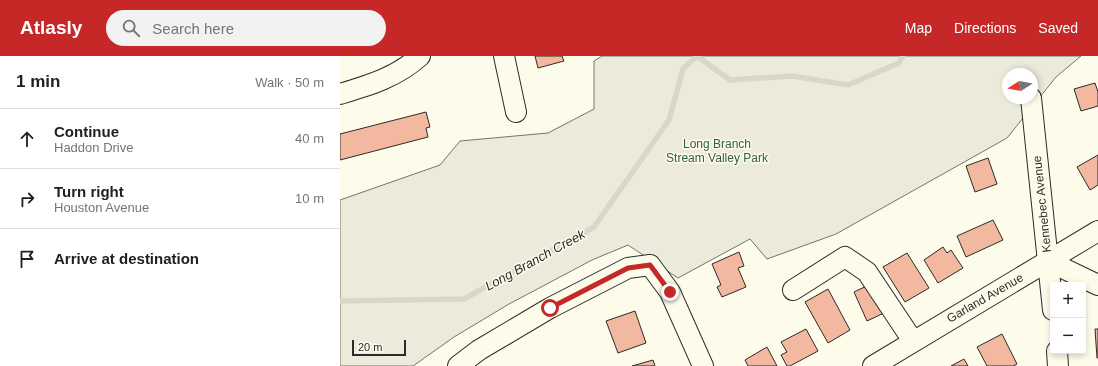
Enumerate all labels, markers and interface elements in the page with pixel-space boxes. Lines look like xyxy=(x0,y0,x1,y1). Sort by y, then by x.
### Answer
search box xyxy=(106,10,386,46)
text: Atlasly xyxy=(20,17,82,38)
icon: search xyxy=(120,17,142,39)
text: Search here xyxy=(152,20,234,37)
text: Map xyxy=(905,20,932,36)
text: Directions xyxy=(954,20,1016,36)
text: Saved xyxy=(1038,20,1078,36)
north arrow xyxy=(1002,68,1038,104)
text: 1 min xyxy=(16,72,60,91)
text: Walk · 50 m xyxy=(255,75,324,90)
text: Continue xyxy=(54,123,119,140)
icon: ahead xyxy=(16,128,38,150)
text: 40 m xyxy=(295,131,324,146)
park label: Long Branch Stream Valley Park xyxy=(666,137,769,165)
text: Haddon Drive xyxy=(54,140,134,155)
street label: Kennebec Avenue xyxy=(1030,155,1054,253)
text: Turn right xyxy=(54,183,124,200)
icon: right xyxy=(16,188,38,210)
text: 10 m xyxy=(295,191,324,206)
text: Houston Avenue xyxy=(54,200,149,215)
water label: Long Branch Creek xyxy=(482,226,589,294)
icon: arrive xyxy=(16,248,38,270)
text: Arrive at destination xyxy=(54,250,199,267)
street label: Garland Avenue xyxy=(944,270,1026,326)
map controls xyxy=(1050,282,1086,354)
button: + xyxy=(1050,282,1086,318)
route end xyxy=(661,283,679,301)
route start xyxy=(541,299,559,317)
button: − xyxy=(1050,318,1086,354)
scale bar xyxy=(352,338,406,357)
text: 20 m xyxy=(358,341,382,353)

